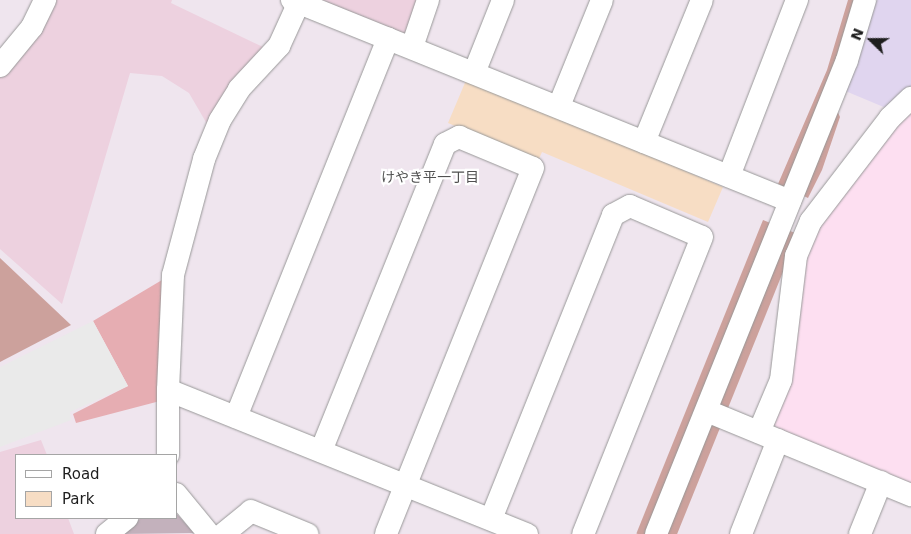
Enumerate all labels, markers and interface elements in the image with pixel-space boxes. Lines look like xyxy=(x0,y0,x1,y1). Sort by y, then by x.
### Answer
north arrow xyxy=(846,15,896,65)
text: N xyxy=(847,26,867,43)
district label: けやき平一丁目 xyxy=(381,169,479,185)
legend xyxy=(15,454,178,519)
text: Road xyxy=(62,465,100,483)
text: Park xyxy=(62,490,94,508)

